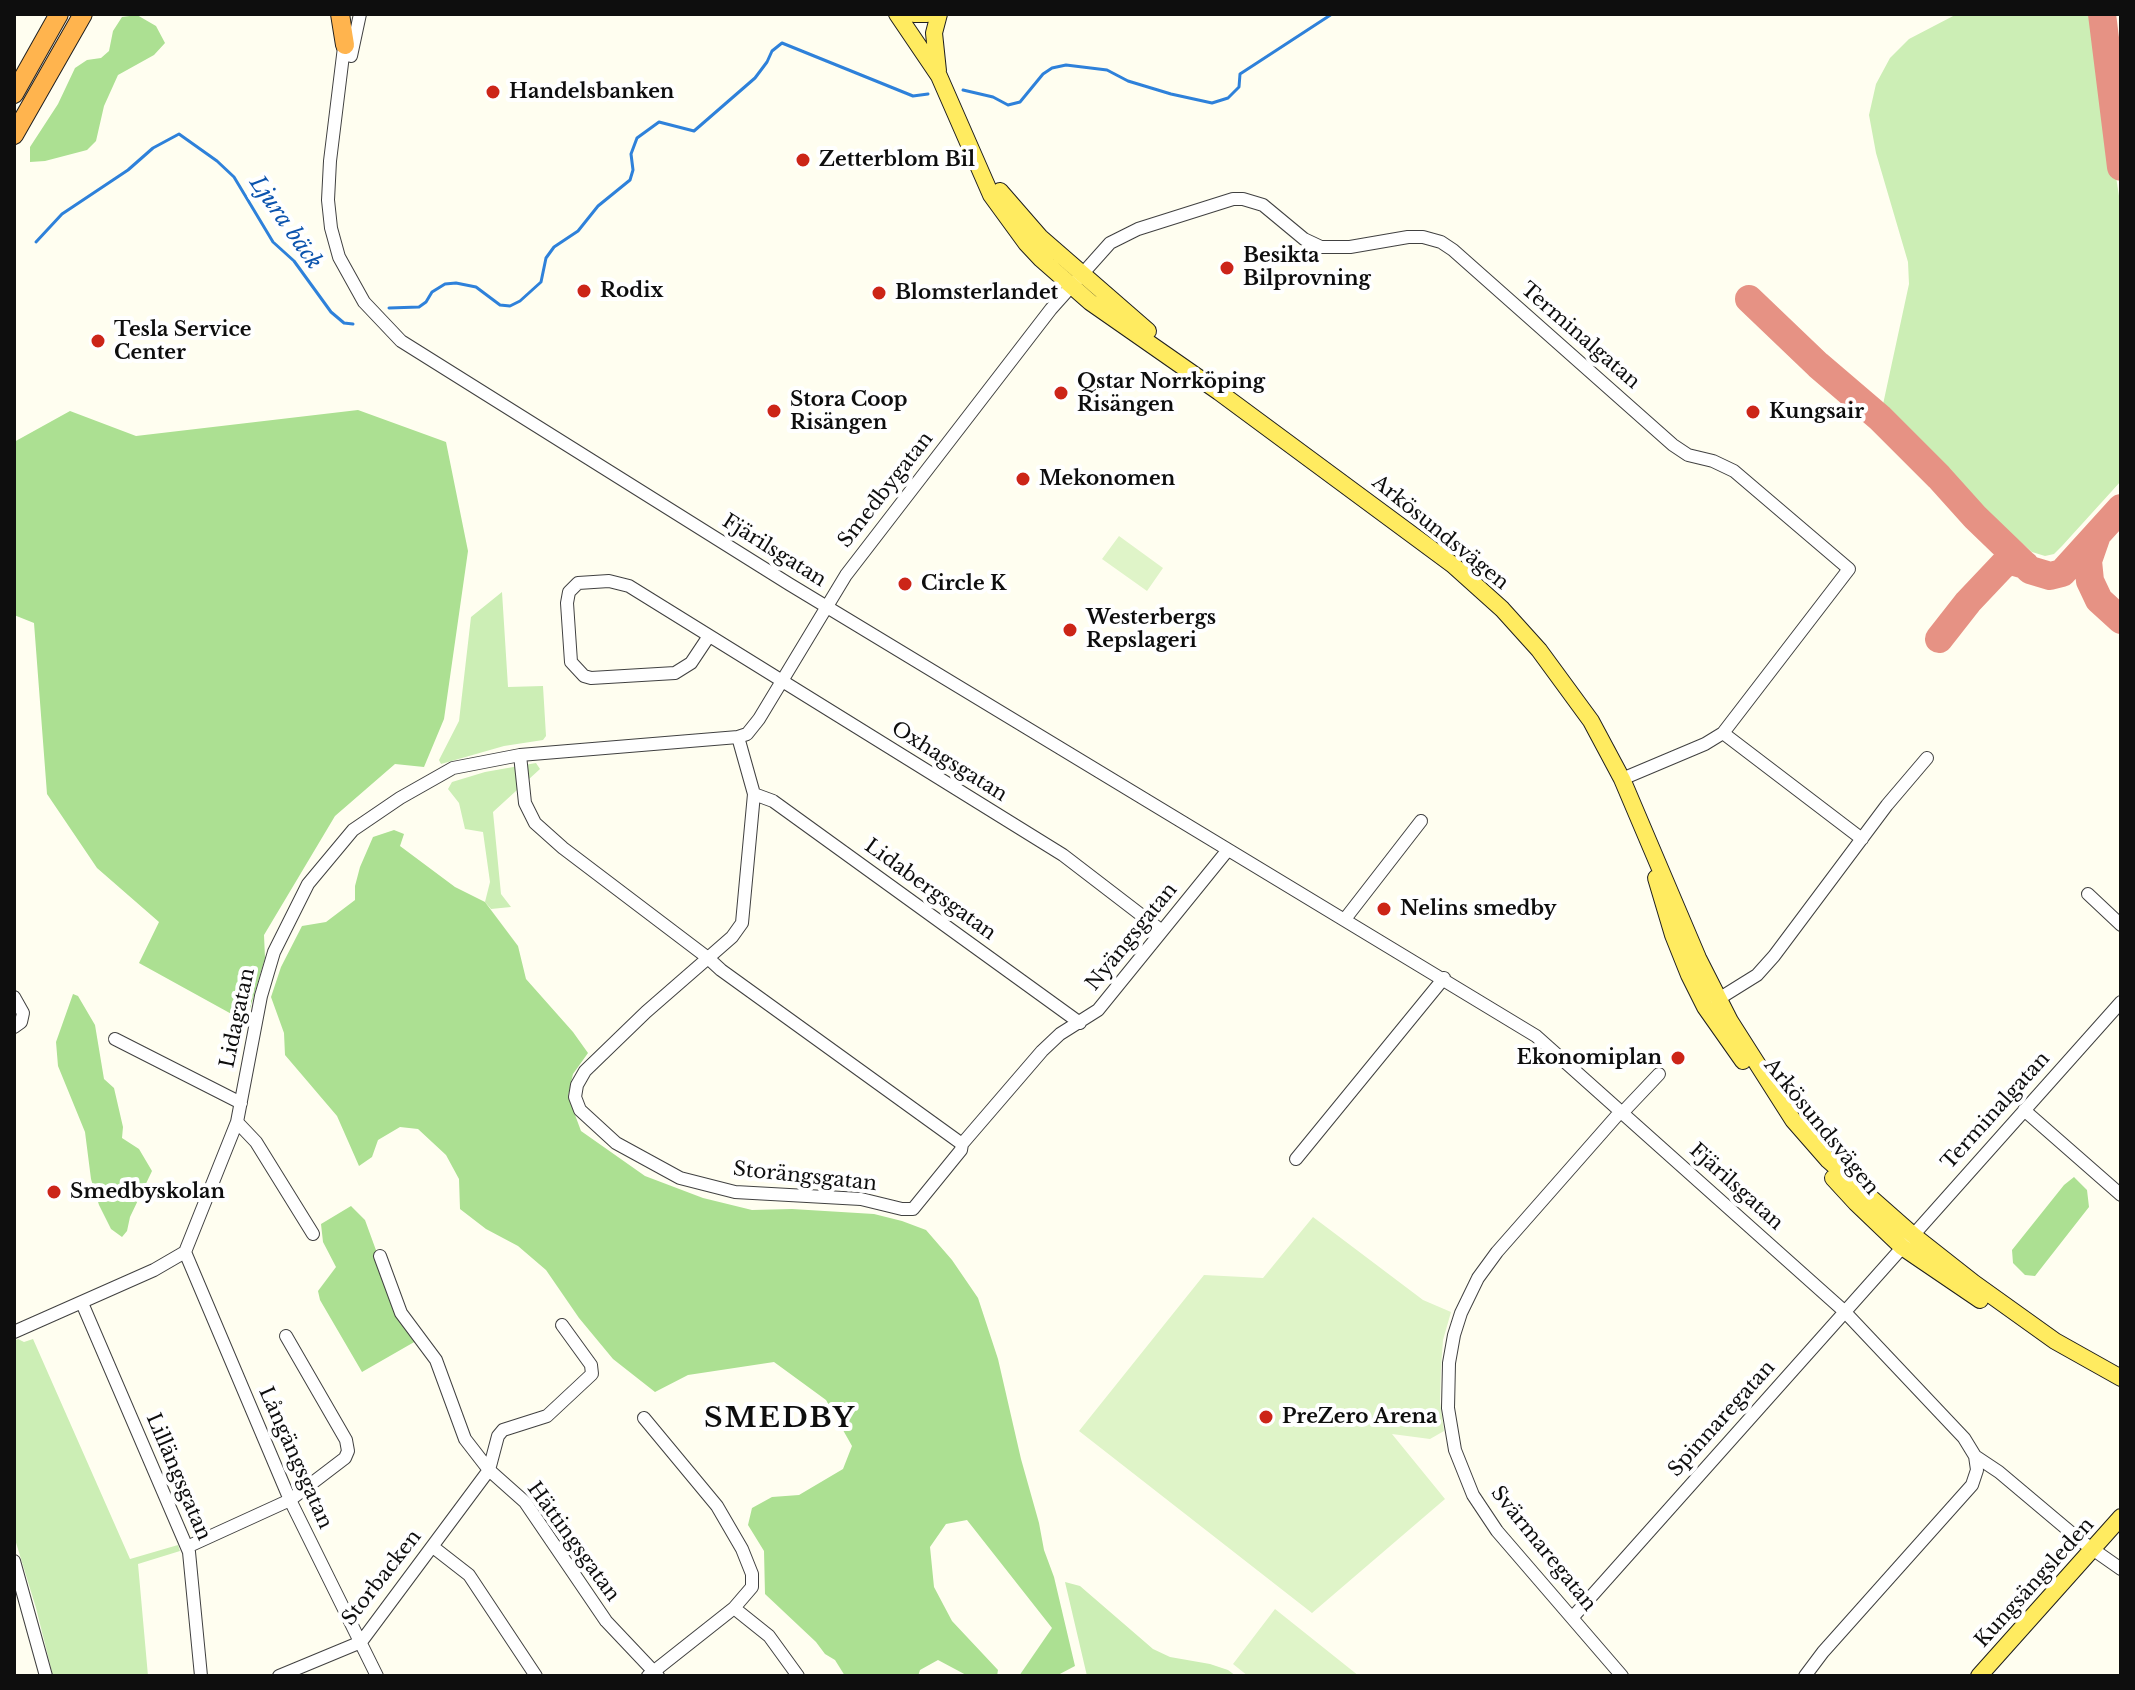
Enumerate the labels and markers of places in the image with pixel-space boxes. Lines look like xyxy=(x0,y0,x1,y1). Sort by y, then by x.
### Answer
place label: Handelsbanken xyxy=(509,80,674,104)
marker: Handelsbanken xyxy=(484,83,502,101)
place label: Zetterblom Bil xyxy=(819,148,975,172)
marker: Zetterblom Bil xyxy=(794,151,812,169)
place label: Besikta Bilprovning xyxy=(1243,244,1371,291)
marker: Besikta Bilprovning xyxy=(1218,259,1236,277)
place label: Rodix xyxy=(600,279,663,303)
place label: Blomsterlandet xyxy=(895,281,1058,305)
marker: Rodix xyxy=(575,282,593,300)
marker: Blomsterlandet xyxy=(870,284,888,302)
place label: Tesla Service Center xyxy=(114,318,251,365)
marker: Tesla Service Center xyxy=(89,332,107,350)
place label: Qstar Norrköping Risängen xyxy=(1077,370,1265,417)
marker: Qstar Norrköping Risängen xyxy=(1052,384,1070,402)
place label: Stora Coop Risängen xyxy=(790,388,908,435)
place label: Kungsair xyxy=(1769,400,1864,424)
marker: Stora Coop Risängen xyxy=(765,402,783,420)
marker: Kungsair xyxy=(1744,403,1762,421)
place label: Mekonomen xyxy=(1039,467,1175,491)
marker: Mekonomen xyxy=(1014,470,1032,488)
place label: Circle K xyxy=(921,572,1006,596)
marker: Circle K xyxy=(896,575,914,593)
place label: Westerbergs Repslageri xyxy=(1086,606,1216,653)
marker: Westerbergs Repslageri xyxy=(1061,621,1079,639)
place label: Nelins smedby xyxy=(1400,897,1556,921)
marker: Nelins smedby xyxy=(1375,900,1393,918)
place label: Ekonomiplan xyxy=(1517,1046,1662,1070)
marker: Ekonomiplan xyxy=(1669,1049,1687,1067)
place label: Smedbyskolan xyxy=(70,1180,225,1204)
marker: Smedbyskolan xyxy=(45,1183,63,1201)
place label: PreZero Arena xyxy=(1282,1405,1437,1429)
marker: PreZero Arena xyxy=(1257,1408,1275,1426)

